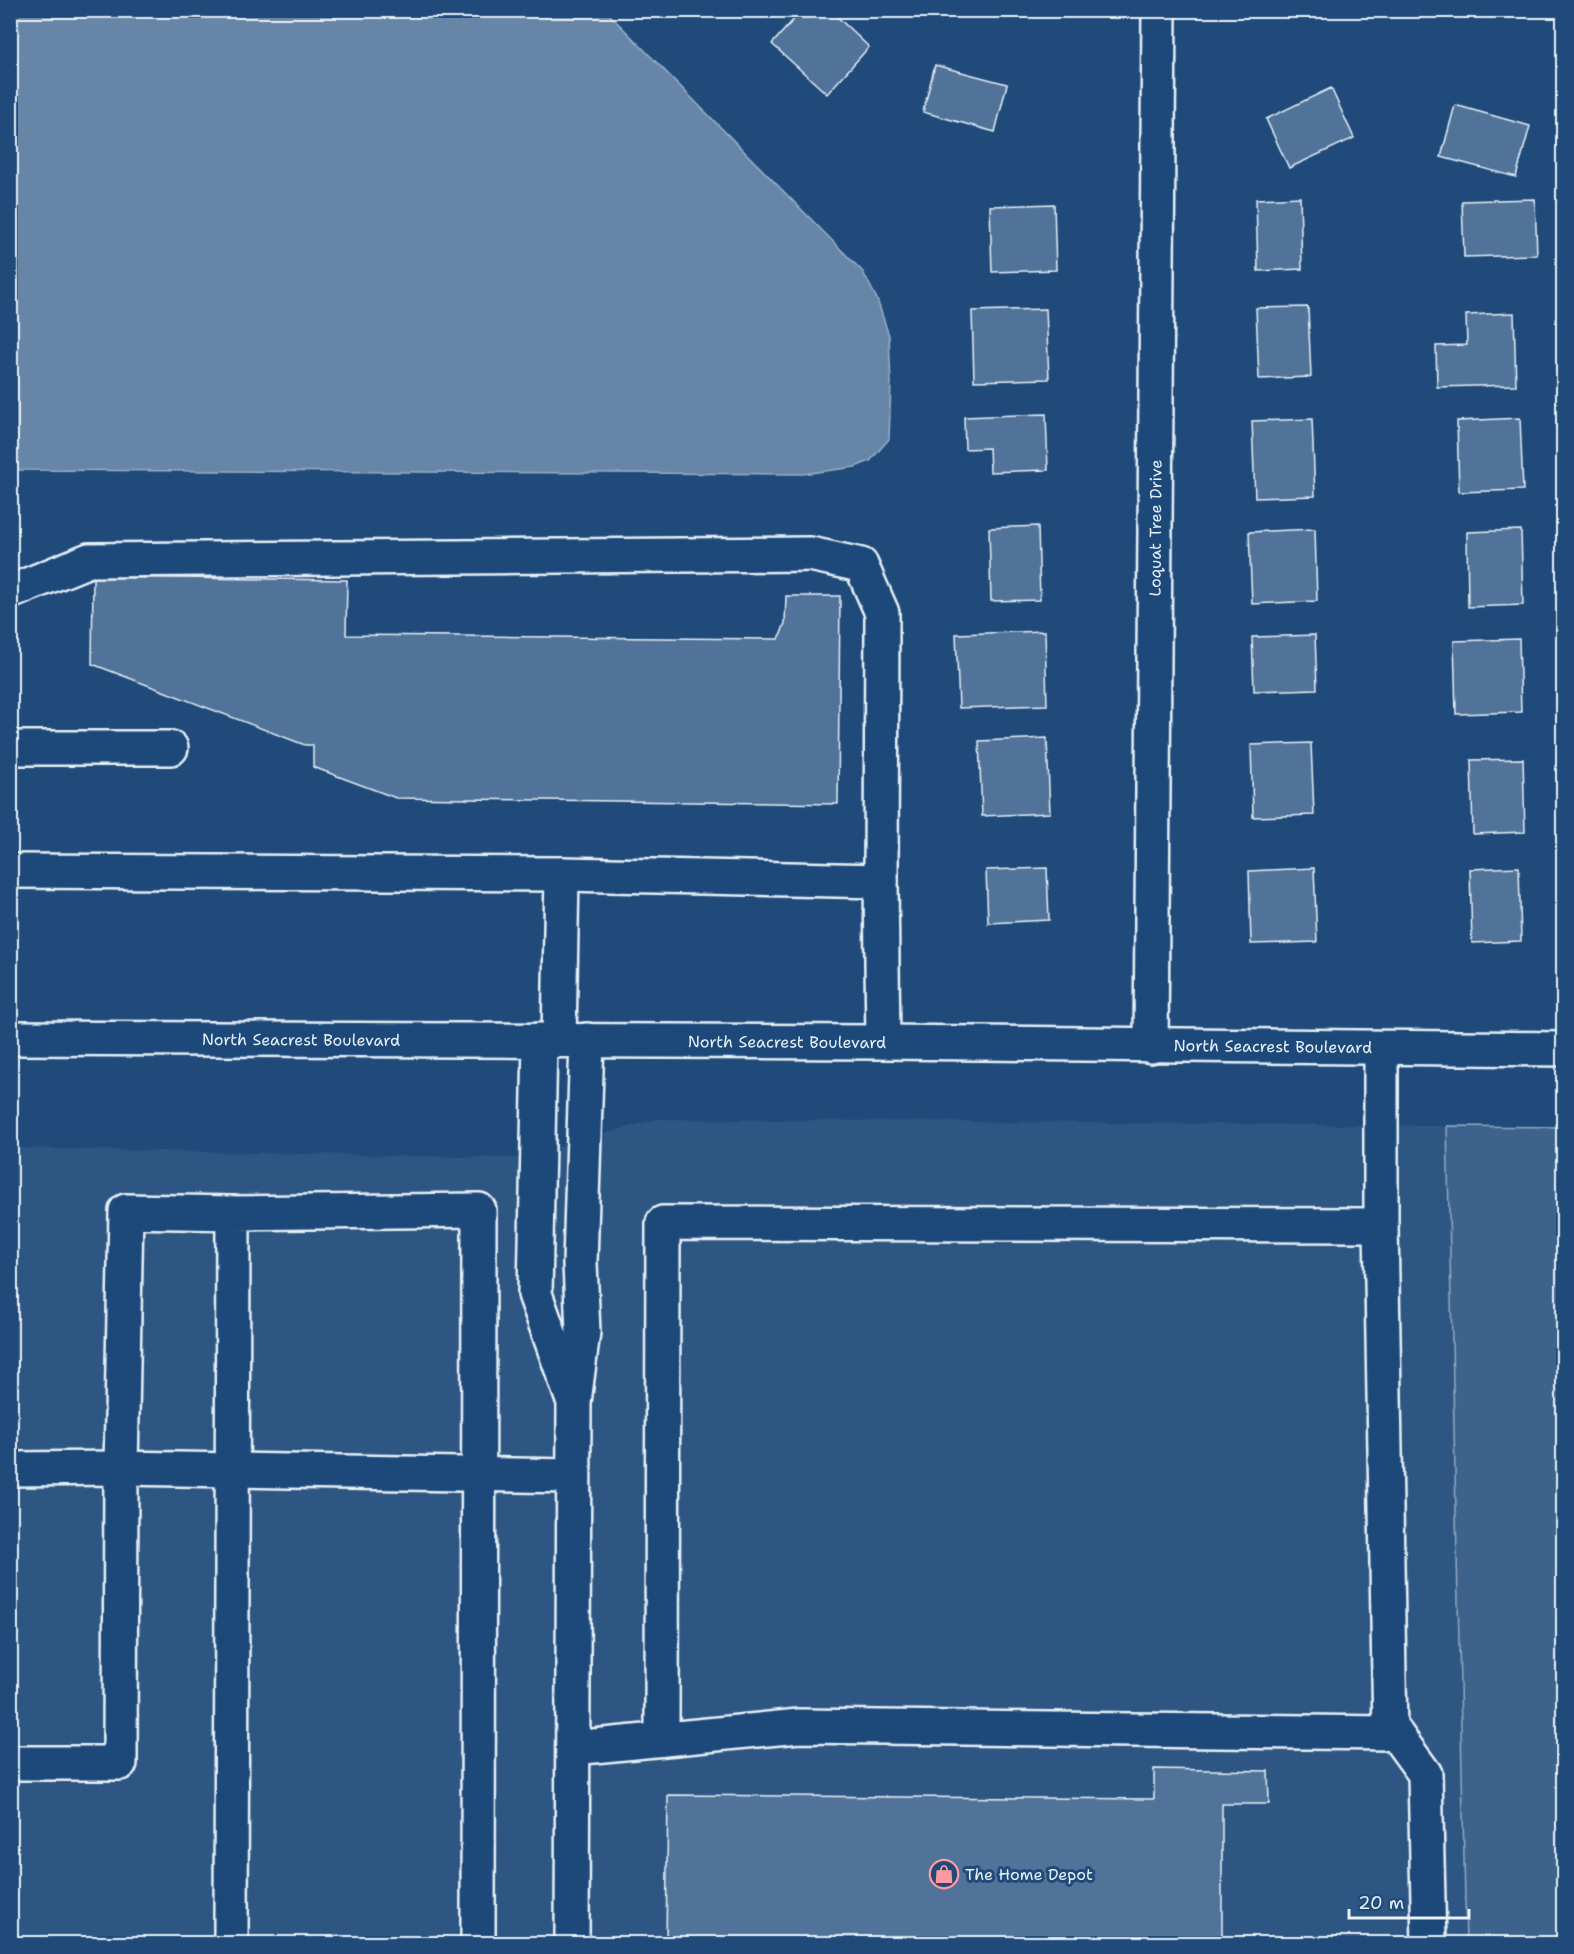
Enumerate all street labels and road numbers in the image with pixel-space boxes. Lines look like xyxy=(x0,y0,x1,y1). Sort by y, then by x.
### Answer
street label: Loquat Tree Drive xyxy=(1144,460,1167,596)
street label: North Seacrest Boulevard xyxy=(202,1029,400,1051)
street label: North Seacrest Boulevard xyxy=(688,1031,886,1053)
street label: North Seacrest Boulevard xyxy=(1174,1035,1372,1058)

